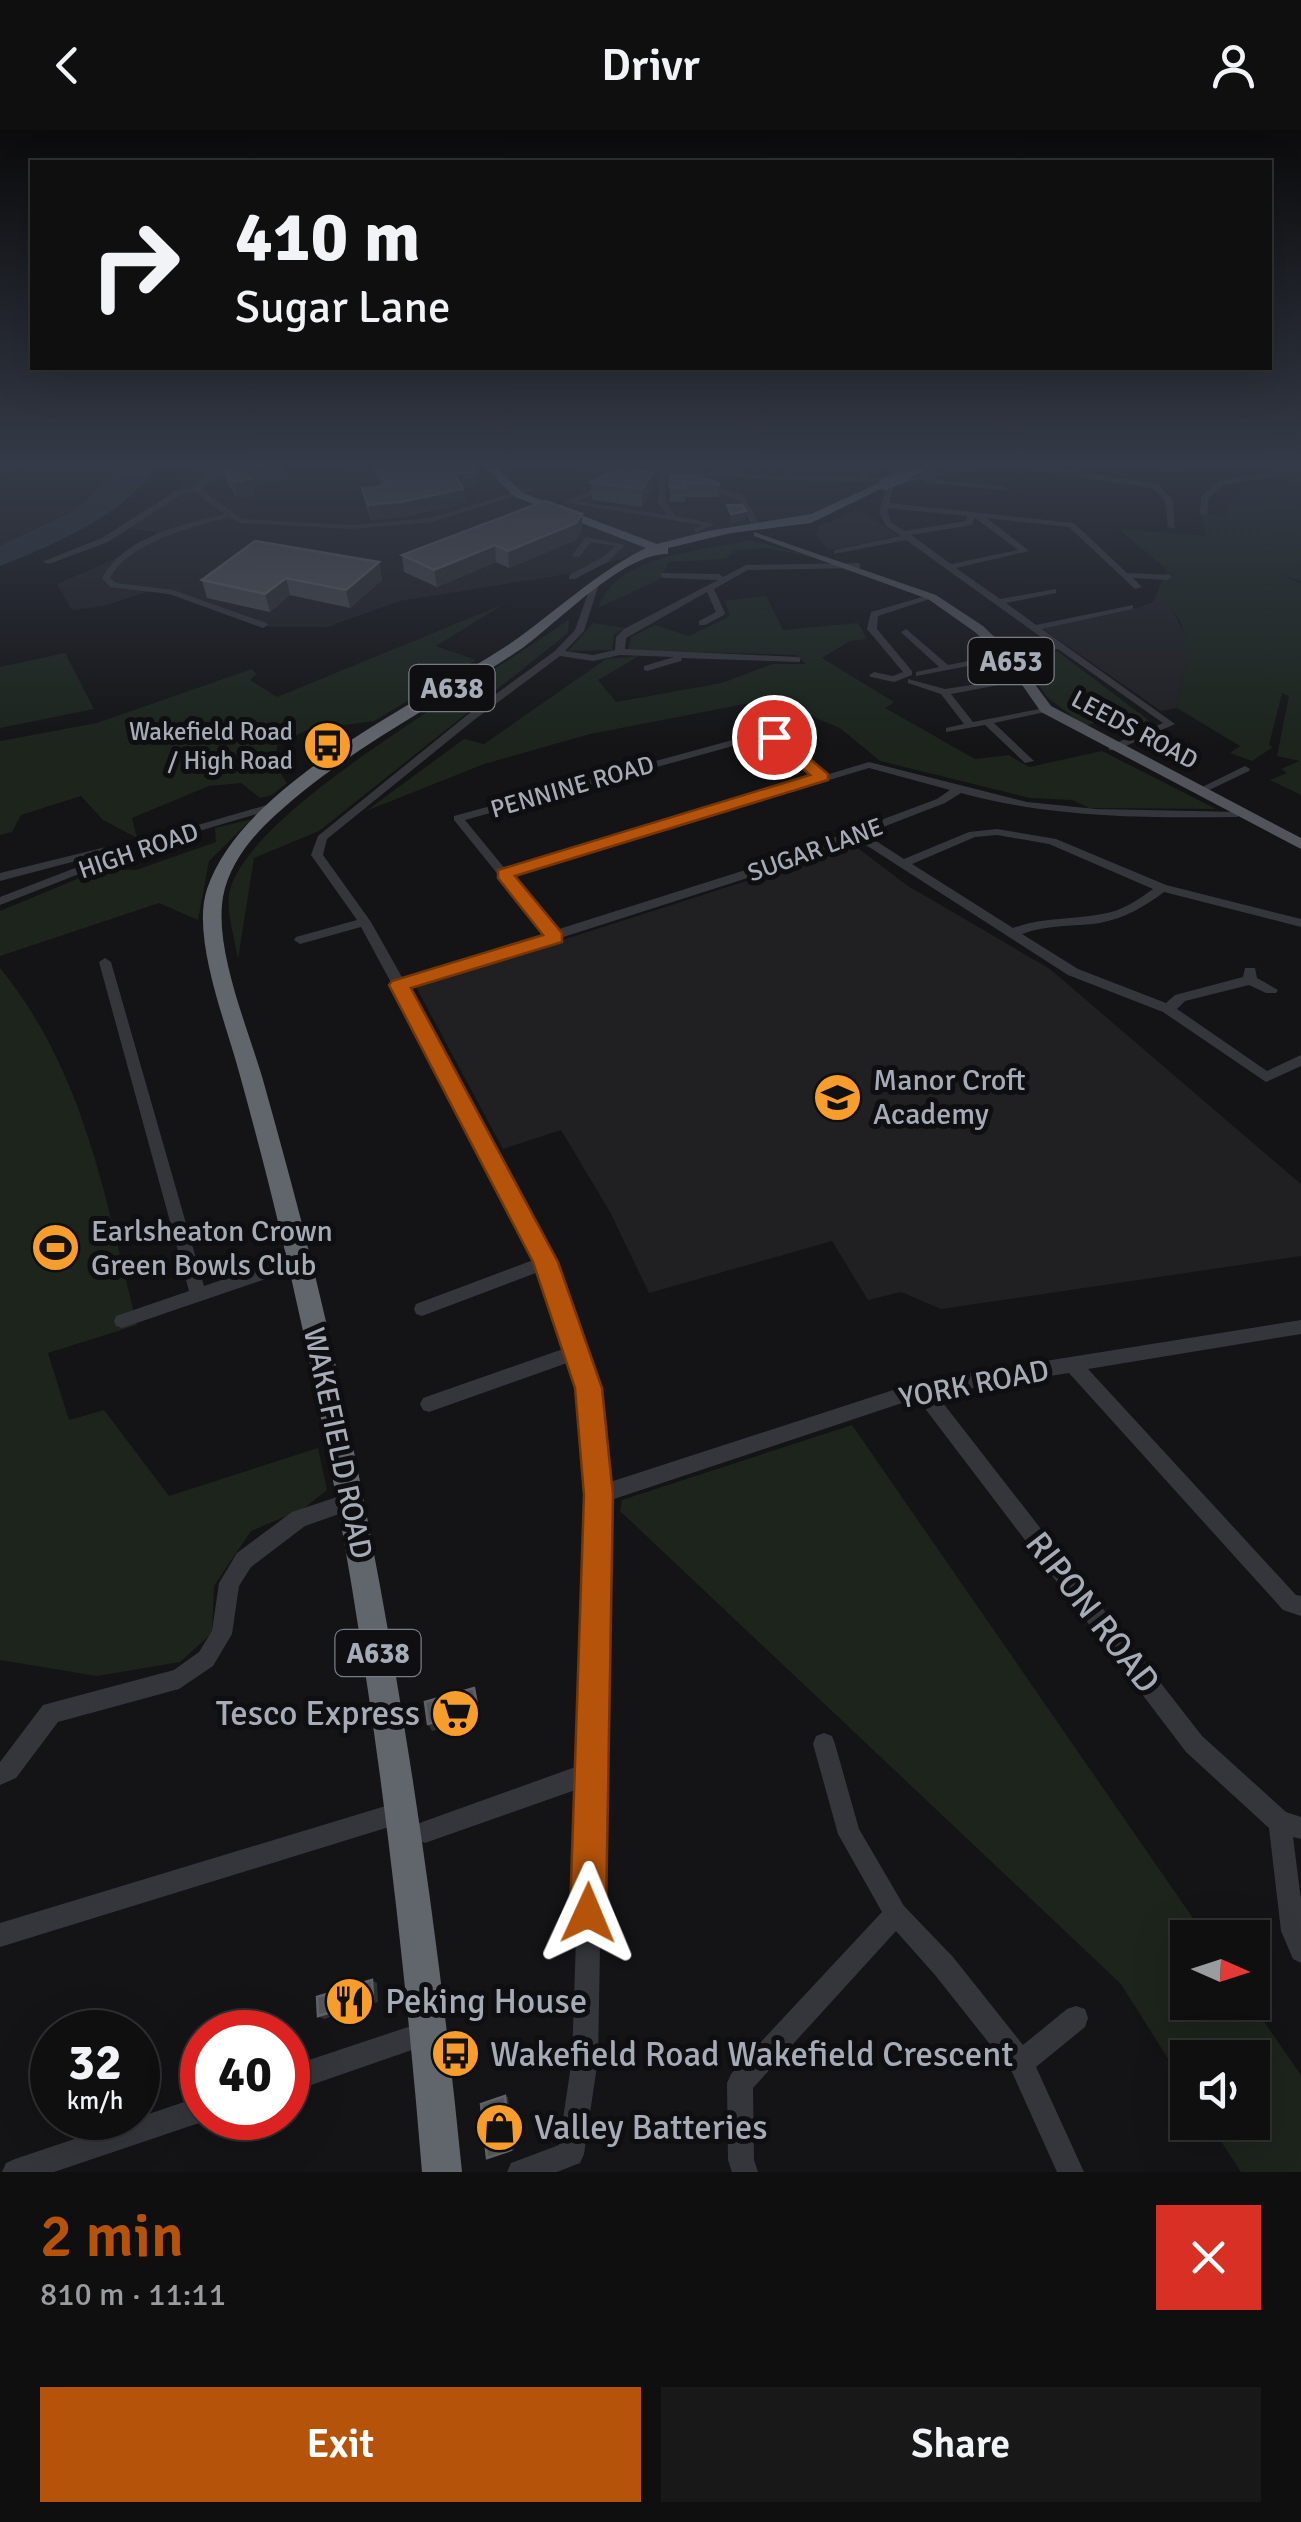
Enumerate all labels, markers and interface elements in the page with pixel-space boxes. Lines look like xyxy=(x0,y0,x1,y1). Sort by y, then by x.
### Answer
icon: back xyxy=(40,38,95,93)
text: Drivr xyxy=(601,38,700,93)
icon: person xyxy=(1206,38,1261,93)
text: 410 m xyxy=(235,194,420,280)
icon: right xyxy=(70,200,200,330)
text: Sugar Lane xyxy=(235,280,451,335)
road number: A653 xyxy=(968,638,1054,684)
road number: A638 xyxy=(410,665,494,711)
street label: LEEDS ROAD xyxy=(1066,683,1203,776)
pin xyxy=(732,695,817,780)
icon: arrive xyxy=(747,710,802,765)
place label: Wakefield Road / High Road xyxy=(129,716,293,776)
bus stop icon: Wakefield Road / High Road xyxy=(302,719,354,771)
street label: PENNINE ROAD xyxy=(487,748,657,825)
street label: SUGAR LANE xyxy=(743,811,887,888)
street label: HIGH ROAD xyxy=(74,815,202,885)
place label: Manor Croft Academy xyxy=(873,1062,1026,1133)
school or university icon: Manor Croft Academy xyxy=(812,1071,864,1123)
place label: Earlsheaton Crown Green Bowls Club xyxy=(91,1213,333,1284)
sports icon: Earlsheaton Crown Green Bowls Club xyxy=(30,1222,82,1274)
street label: WAKEFIELD ROAD xyxy=(295,1324,380,1562)
street label: YORK ROAD xyxy=(896,1352,1052,1417)
street label: RIPON ROAD xyxy=(1016,1523,1169,1702)
road number: A638 xyxy=(336,1630,420,1676)
supermarket icon: Tesco Express xyxy=(429,1687,481,1739)
place label: Tesco Express xyxy=(216,1692,420,1735)
position arrow xyxy=(536,1861,640,1965)
north arrow xyxy=(1170,1920,1270,2020)
map controls xyxy=(1170,1920,1270,2140)
restaurant icon: Peking House xyxy=(324,1975,376,2027)
place label: Peking House xyxy=(385,1980,587,2023)
speed limit sign: 40 xyxy=(180,2010,310,2140)
bus stop icon: Wakefield Road Wakefield Crescent xyxy=(429,2028,481,2080)
text: 32 xyxy=(68,2032,122,2094)
place label: Wakefield Road Wakefield Crescent xyxy=(490,2033,1014,2076)
button: sound xyxy=(1170,2040,1270,2140)
text: km/h xyxy=(67,2085,123,2116)
shop icon: Valley Batteries xyxy=(473,2101,525,2153)
place label: Valley Batteries xyxy=(534,2106,767,2149)
text: 2 min xyxy=(40,2200,184,2274)
button: close xyxy=(1156,2205,1261,2310)
text: 810 m · 11:11 xyxy=(40,2275,226,2314)
button: Exit xyxy=(40,2387,641,2502)
button: Share xyxy=(661,2387,1261,2502)

